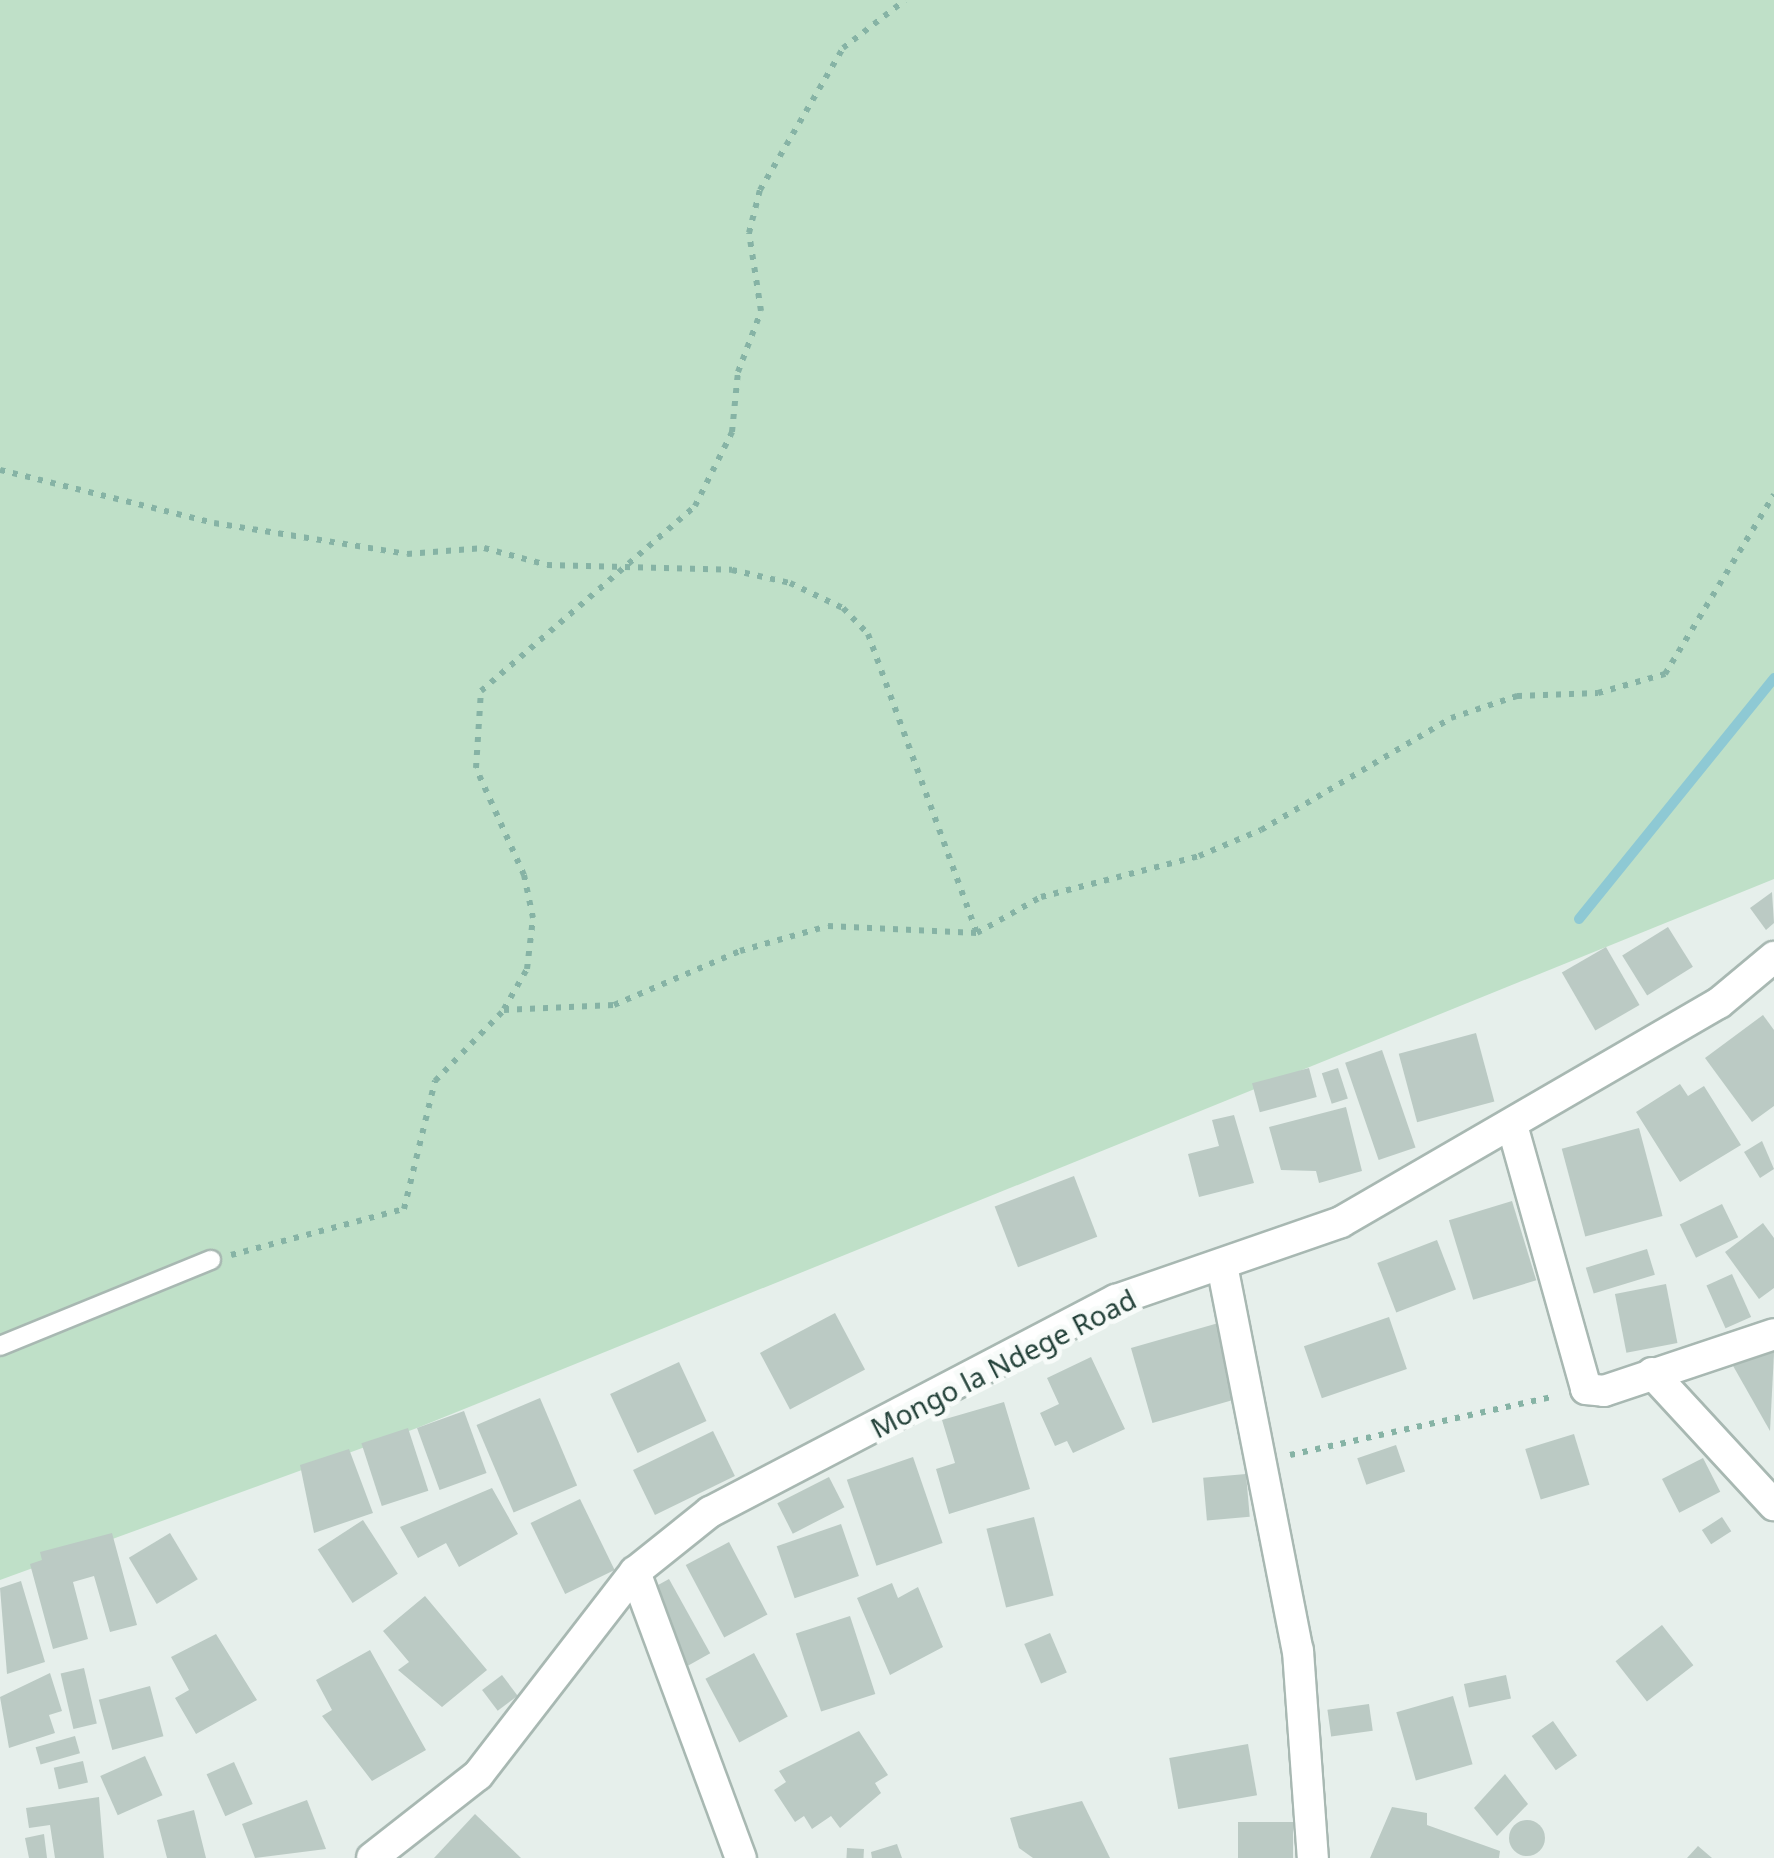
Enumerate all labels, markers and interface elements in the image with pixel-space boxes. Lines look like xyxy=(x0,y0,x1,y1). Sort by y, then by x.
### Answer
street label: Mongo la Ndege Road xyxy=(865,1281,1141,1445)

